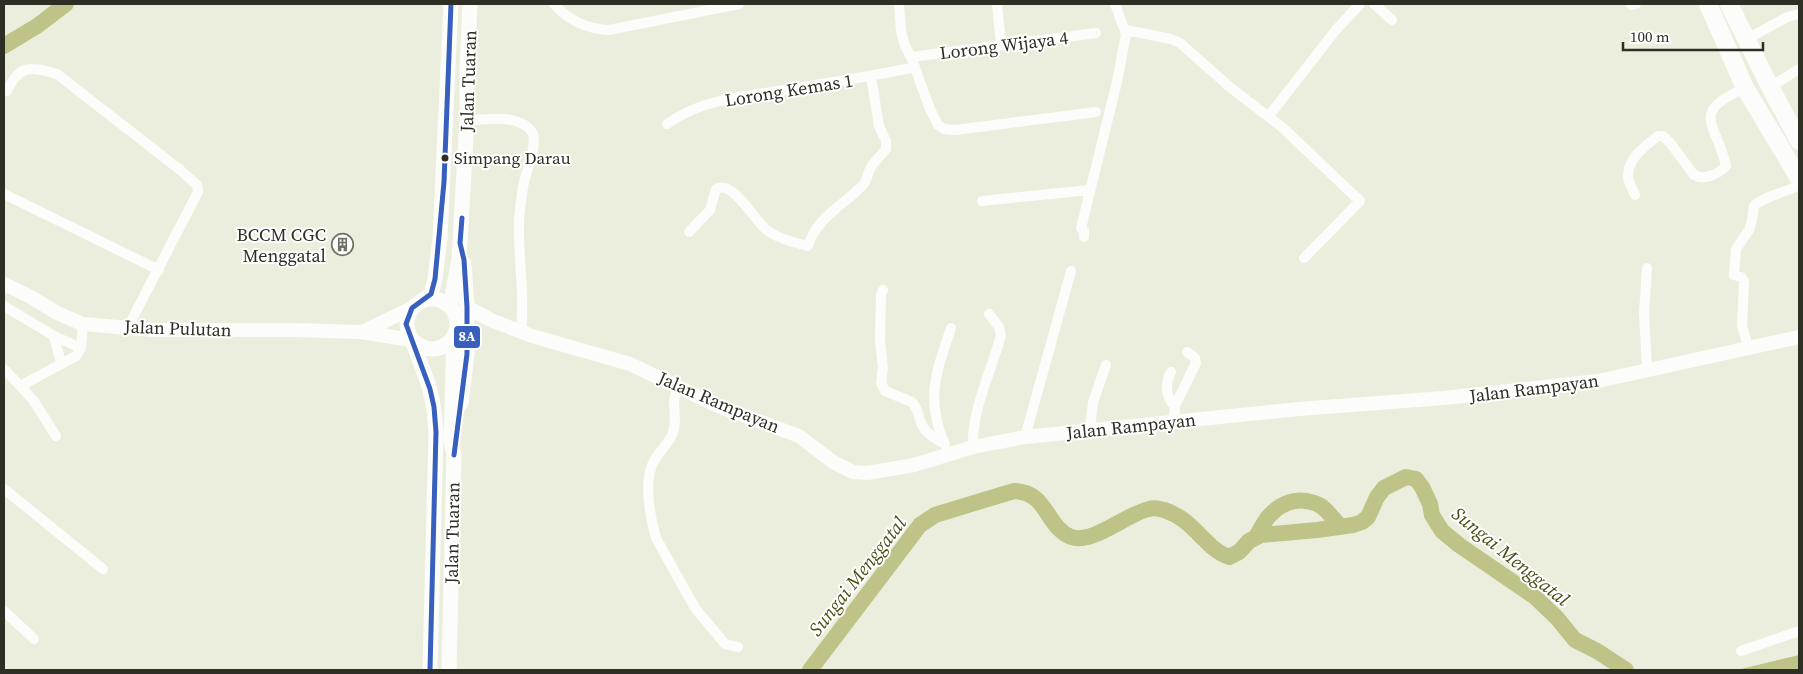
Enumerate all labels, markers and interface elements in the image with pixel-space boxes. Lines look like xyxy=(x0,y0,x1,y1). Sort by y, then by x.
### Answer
scale bar xyxy=(1623,20,1763,52)
street label: Lorong Wijaya 4 xyxy=(938,25,1070,65)
text: 100 m xyxy=(1630,26,1670,47)
street label: Jalan Tuaran xyxy=(454,30,482,133)
street label: Lorong Kemas 1 xyxy=(723,68,855,112)
place label: Simpang Darau xyxy=(454,146,571,170)
marker: Simpang Darau xyxy=(440,153,450,163)
place label: BCCM CGC Menggatal xyxy=(237,222,326,268)
building icon: BCCM CGC Menggatal xyxy=(330,232,354,256)
street label: Jalan Pulutan xyxy=(123,314,232,342)
line badge: 8A xyxy=(453,325,481,349)
text: 8A xyxy=(458,326,476,346)
street label: Jalan Rampayan xyxy=(653,365,784,439)
street label: Jalan Rampayan xyxy=(1467,368,1600,408)
street label: Jalan Rampayan xyxy=(1064,407,1197,445)
street label: Jalan Tuaran xyxy=(439,482,465,585)
water label: Sungai Menggatal xyxy=(1447,500,1576,612)
water label: Sungai Menggatal xyxy=(802,511,912,641)

